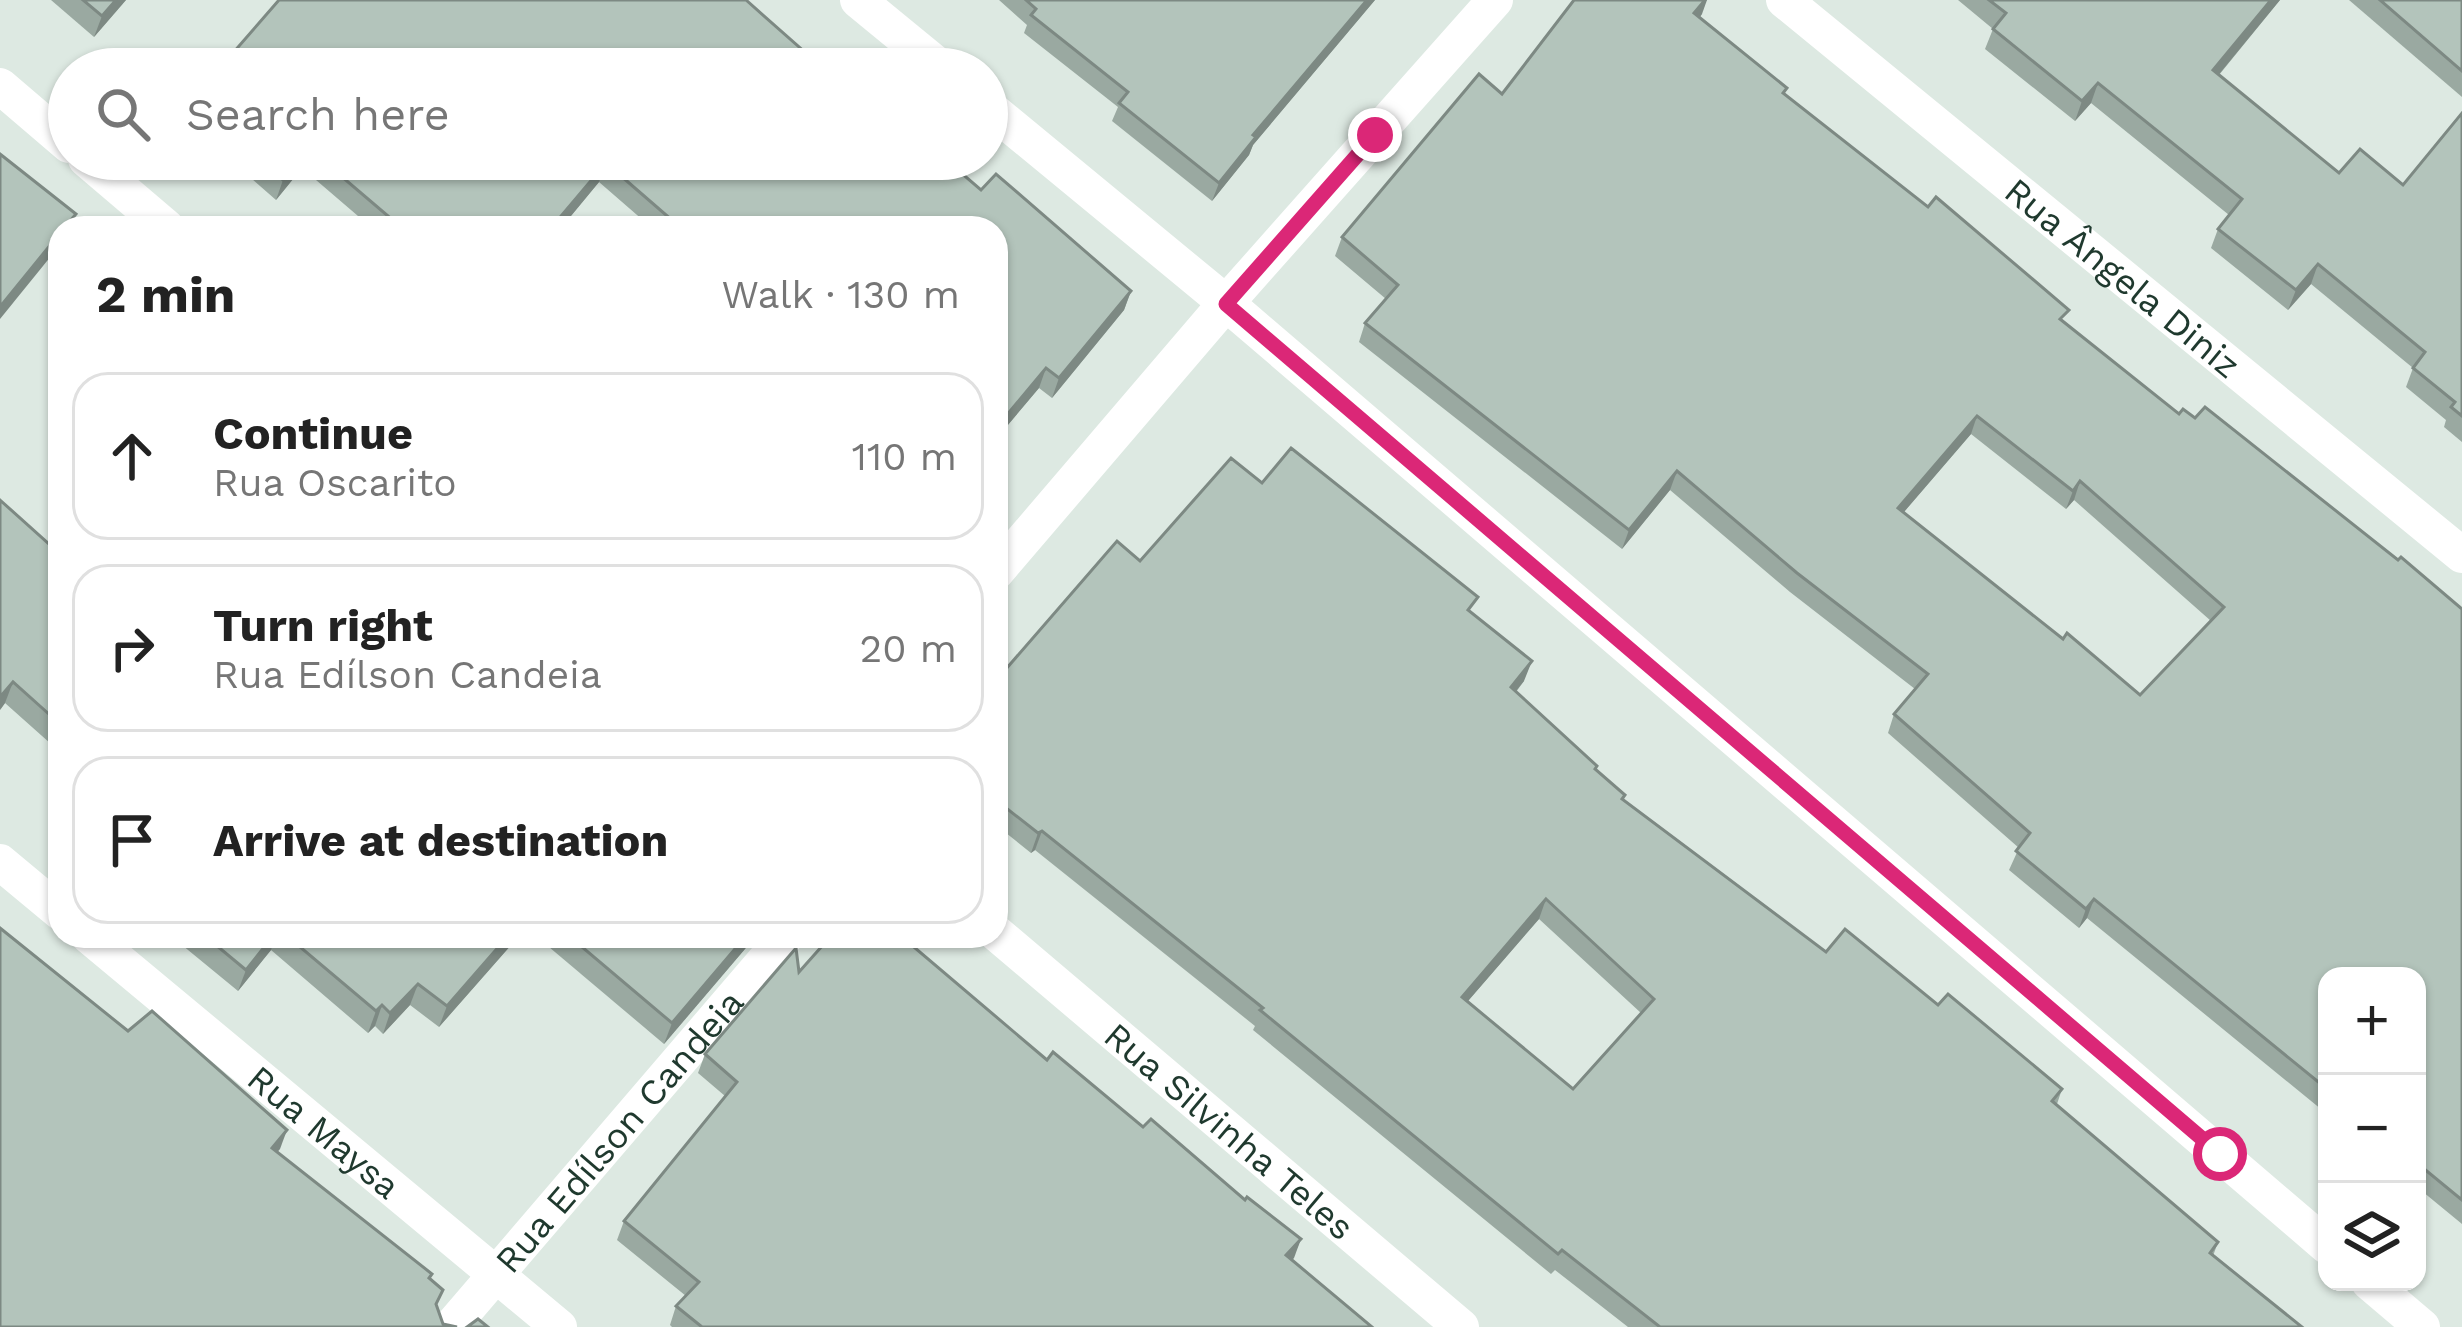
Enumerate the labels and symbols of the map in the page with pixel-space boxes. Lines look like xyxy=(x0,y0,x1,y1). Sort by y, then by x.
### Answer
route end xyxy=(1348,108,1402,162)
street label: Rua Ângela Diniz xyxy=(1996,170,2248,387)
street label: Rua Edílson Candeia xyxy=(487,982,752,1282)
street label: Rua Silvinha Teles xyxy=(1096,1014,1362,1249)
street label: Rua Maysa xyxy=(239,1057,408,1208)
route start xyxy=(2193,1127,2247,1181)

